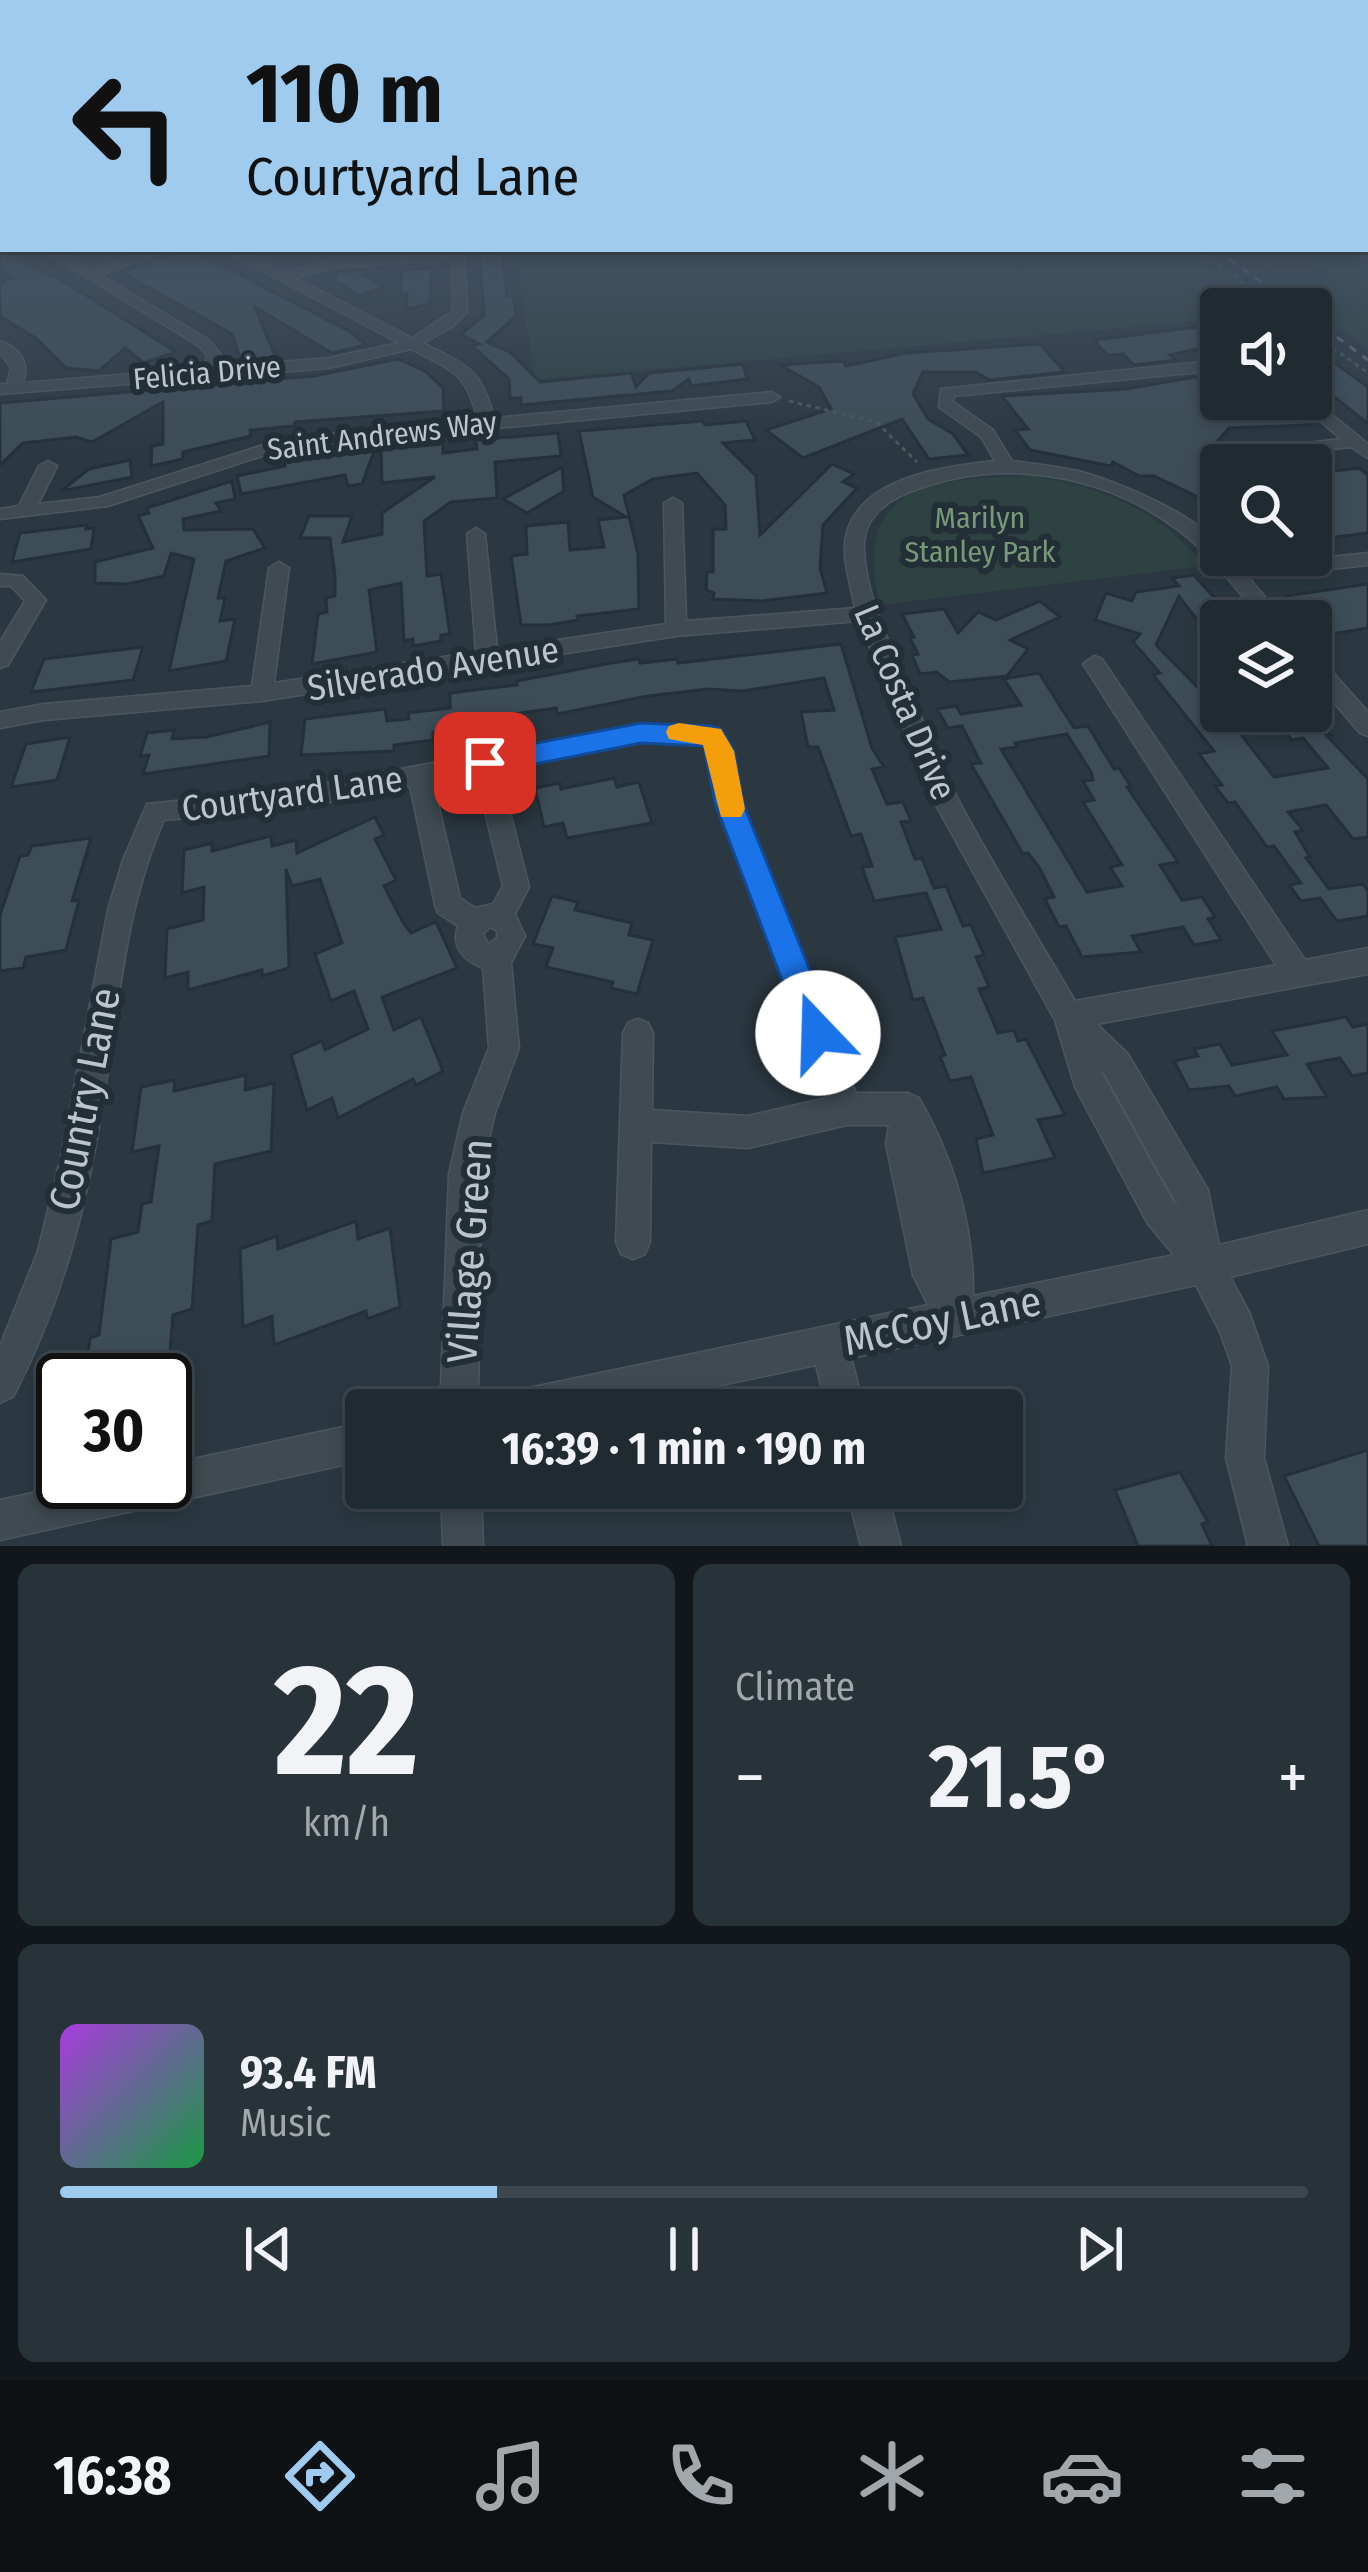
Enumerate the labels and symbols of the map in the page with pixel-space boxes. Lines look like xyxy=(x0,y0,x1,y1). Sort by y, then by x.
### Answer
street label: Felicia Drive xyxy=(132,349,282,397)
street label: Saint Andrews Way xyxy=(265,404,499,468)
park label: Marilyn Stanley Park xyxy=(904,500,1056,570)
street label: La Costa Drive xyxy=(844,598,966,806)
street label: Silverado Avenue xyxy=(304,627,562,711)
pin xyxy=(434,712,536,814)
street label: Courtyard Lane xyxy=(179,757,405,831)
position arrow xyxy=(755,970,881,1096)
street label: Country Lane xyxy=(39,984,131,1215)
street label: Village Green xyxy=(437,1137,503,1365)
street label: McCoy Lane xyxy=(839,1276,1046,1366)
speed limit sign: 30 xyxy=(36,1353,192,1509)

